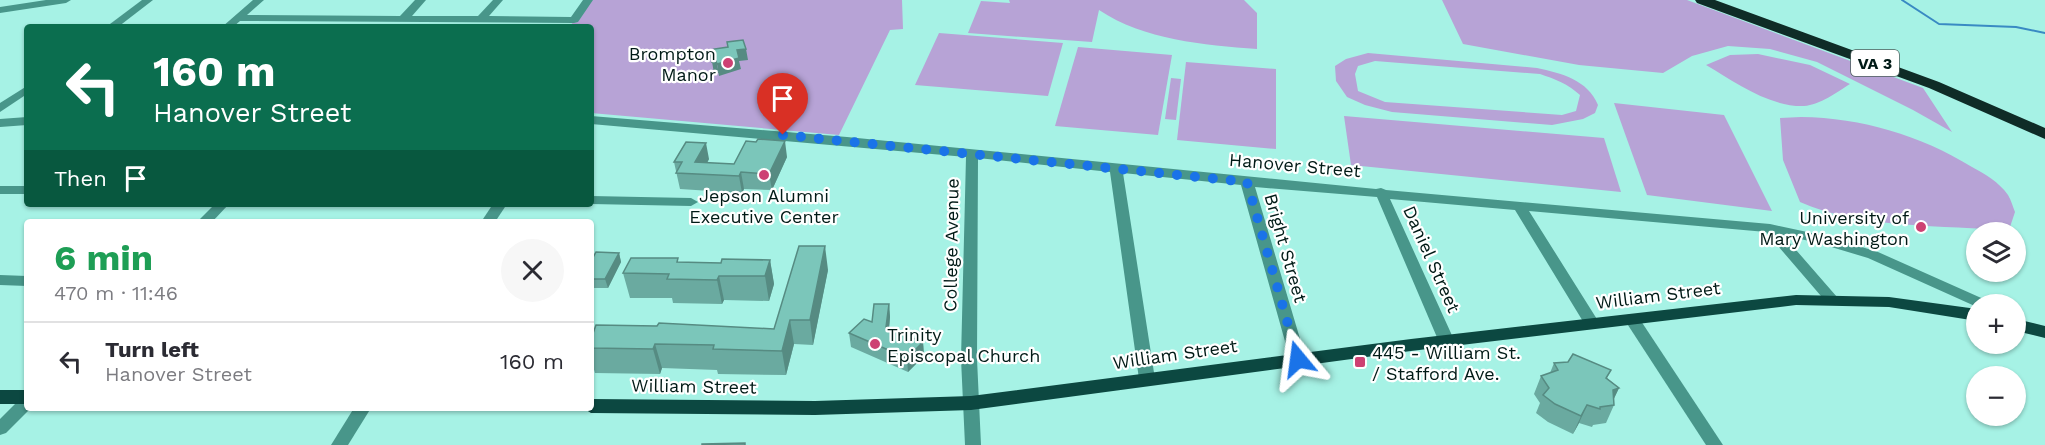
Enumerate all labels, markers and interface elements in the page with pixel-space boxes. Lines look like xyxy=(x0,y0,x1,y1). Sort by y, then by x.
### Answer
place label: Brompton Manor xyxy=(629,43,716,85)
text: 160 m xyxy=(153,47,276,96)
icon: left xyxy=(54,48,132,126)
road number: VA 3 xyxy=(1851,50,1899,76)
marker: Brompton Manor xyxy=(721,56,735,70)
pin xyxy=(757,73,808,135)
icon: arrive xyxy=(766,82,799,115)
text: Hanover Street xyxy=(153,97,351,129)
street label: Hanover Street xyxy=(1228,149,1362,181)
icon: arrive xyxy=(119,162,152,195)
text: Then xyxy=(54,166,107,191)
marker: Jepson Alumni Executive Center xyxy=(757,168,771,182)
street label: College Avenue xyxy=(939,178,963,312)
place label: Jepson Alumni Executive Center xyxy=(689,185,839,227)
street label: Bright Street xyxy=(1260,191,1312,305)
street label: Daniel Street xyxy=(1399,202,1465,316)
place label: University of Mary Washington xyxy=(1759,207,1909,249)
marker: University of Mary Washington xyxy=(1914,220,1928,234)
map controls xyxy=(1966,222,2026,426)
button: layers xyxy=(1966,222,2026,282)
text: 6 min xyxy=(54,237,153,279)
button: close xyxy=(501,239,564,302)
street label: William Street xyxy=(1594,277,1722,313)
text: 470 m · 11:46 xyxy=(54,281,178,305)
button: + xyxy=(1966,294,2026,354)
place label: Trinity Episcopal Church xyxy=(887,324,1040,366)
position arrow xyxy=(1266,327,1330,391)
street label: William Street xyxy=(1111,335,1239,373)
text: Turn left xyxy=(105,337,199,362)
marker: Trinity Episcopal Church xyxy=(868,337,882,351)
place label: 445 - William St. / Stafford Ave. xyxy=(1372,342,1521,384)
icon: left xyxy=(54,345,87,378)
text: 160 m xyxy=(500,349,564,374)
marker: 445 - William St. / Stafford Ave. xyxy=(1353,355,1367,369)
text: Hanover Street xyxy=(105,362,252,386)
button: − xyxy=(1966,366,2026,426)
street label: William Street xyxy=(631,374,757,398)

